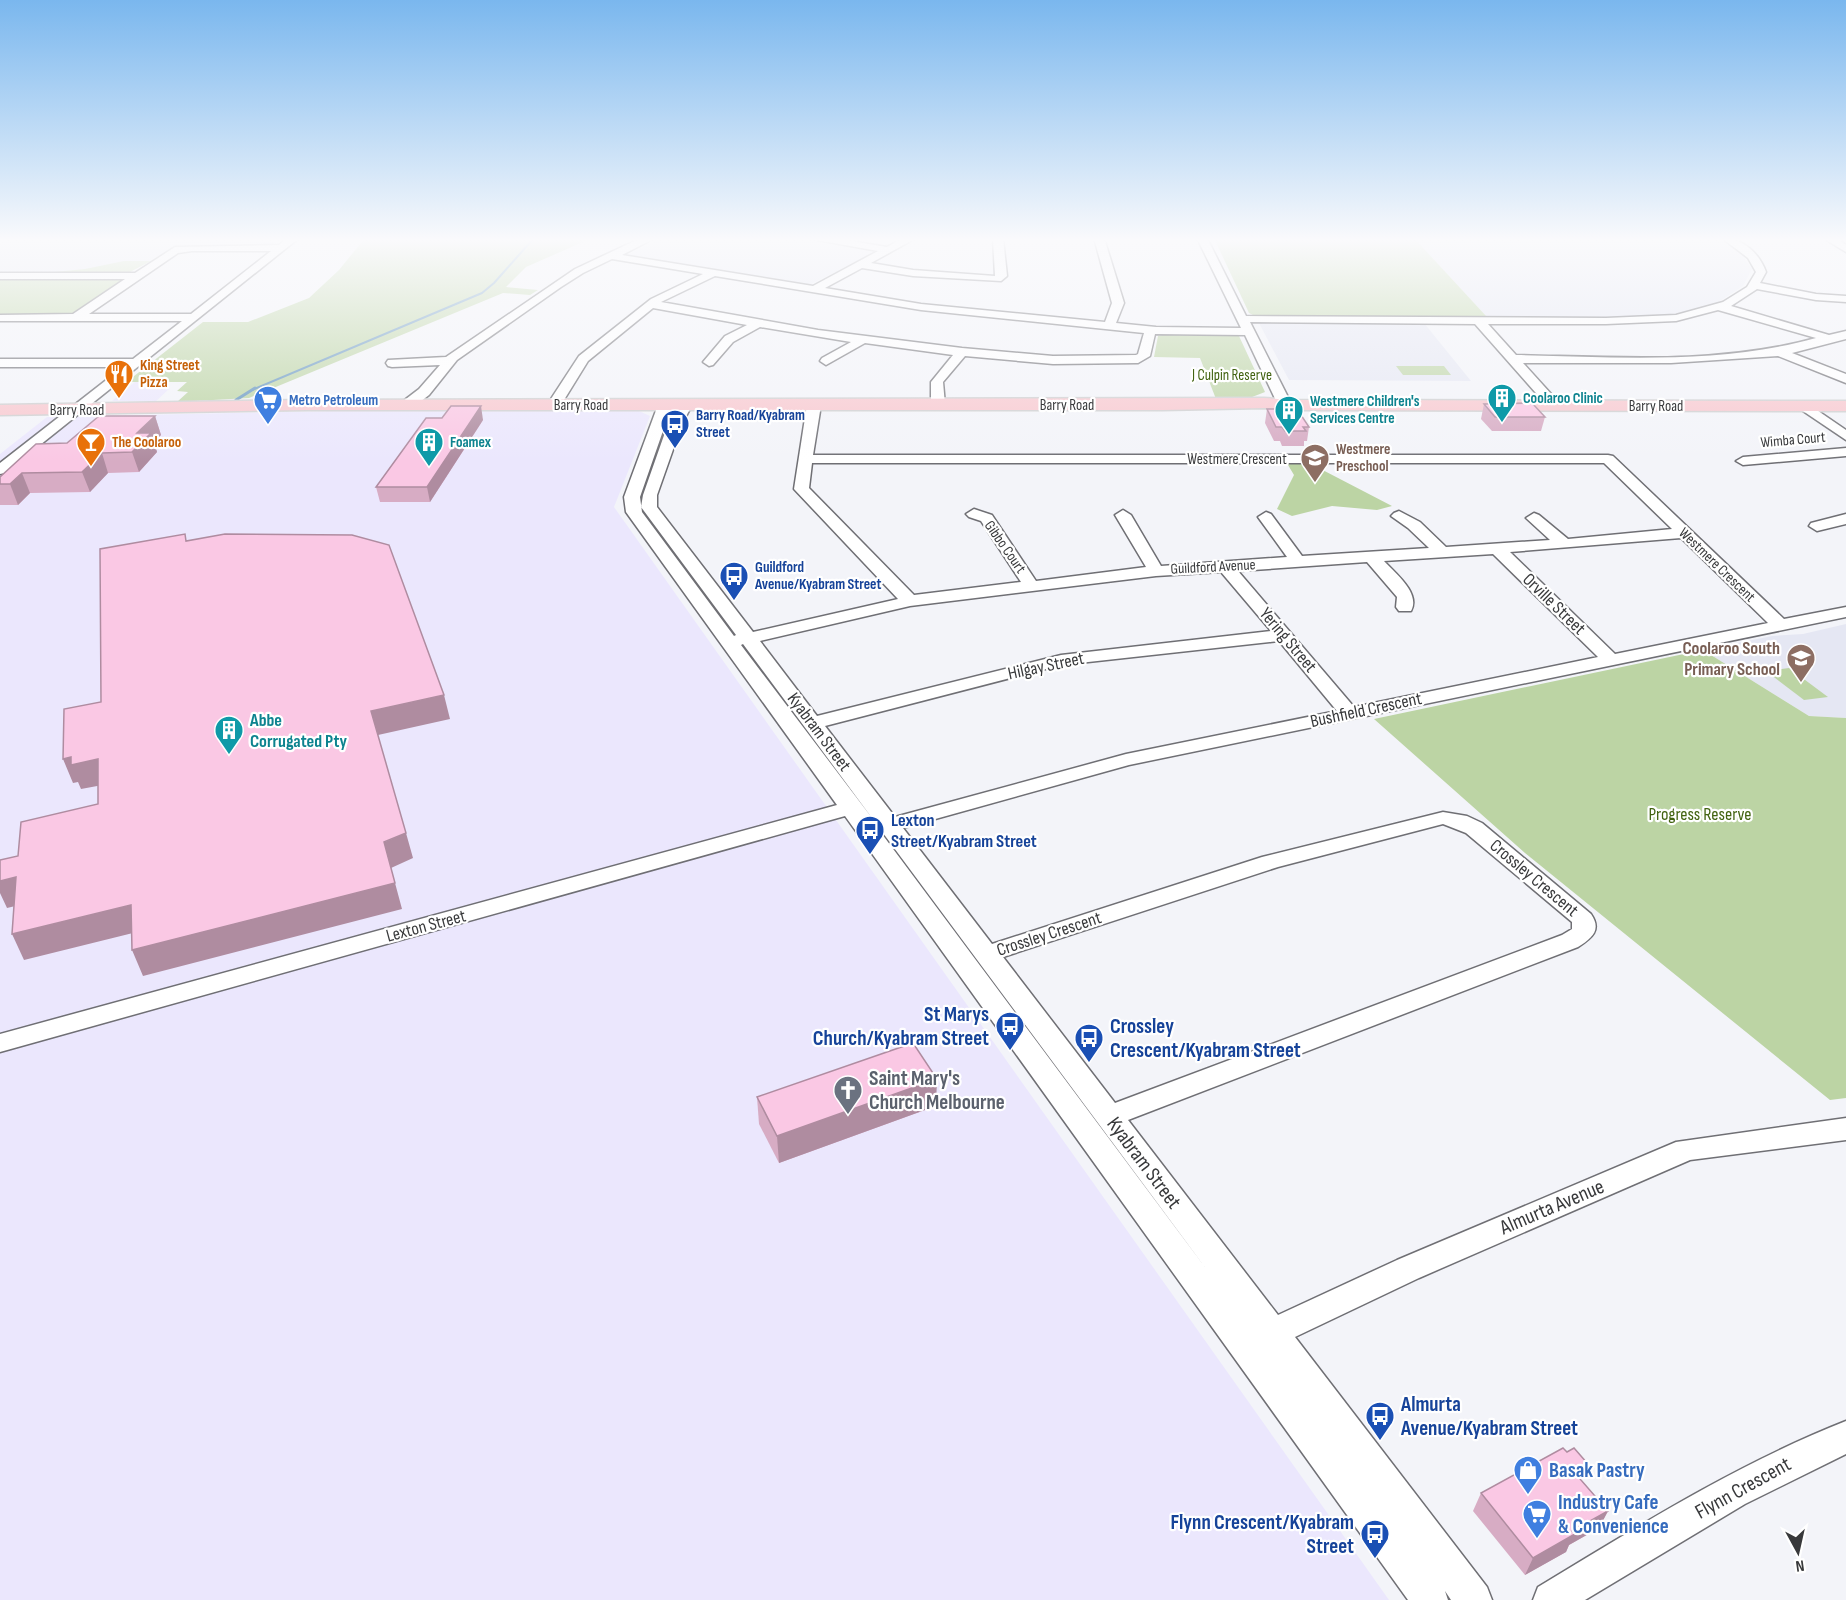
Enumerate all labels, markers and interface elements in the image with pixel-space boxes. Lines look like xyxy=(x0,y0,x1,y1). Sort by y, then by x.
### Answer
place label: King Street Pizza xyxy=(140,356,200,392)
restaurant icon: King Street Pizza xyxy=(103,358,135,400)
park label: J Culpin Reserve xyxy=(1191,366,1272,385)
building icon: Coolaroo Clinic xyxy=(1486,382,1518,424)
supermarket icon: Metro Petroleum xyxy=(252,384,284,426)
place label: Coolaroo Clinic xyxy=(1523,389,1603,408)
place label: Metro Petroleum xyxy=(289,391,378,410)
place label: Westmere Children's Services Centre xyxy=(1310,392,1420,428)
building icon: Westmere Children's Services Centre xyxy=(1273,394,1305,436)
street label: Barry Road xyxy=(554,396,608,415)
street label: Barry Road xyxy=(1040,396,1094,415)
street label: Barry Road xyxy=(1629,397,1683,416)
street label: Barry Road xyxy=(50,401,104,420)
place label: Barry Road/Kyabram Street xyxy=(696,406,805,442)
bus stop icon: Barry Road/Kyabram Street xyxy=(659,408,691,450)
bar icon: The Coolaroo xyxy=(75,426,107,468)
building icon: Foamex xyxy=(413,426,445,468)
street label: Wimba Court xyxy=(1760,428,1827,452)
place label: The Coolaroo xyxy=(112,433,181,452)
place label: Foamex xyxy=(450,433,492,452)
place label: Westmere Preschool xyxy=(1336,440,1390,476)
school or university icon: Westmere Preschool xyxy=(1299,442,1331,484)
street label: Westmere Crescent xyxy=(1187,450,1287,469)
street label: Gibbo Court xyxy=(980,517,1030,577)
street label: Westmere Crescent xyxy=(1675,524,1760,607)
street label: Guildford Avenue xyxy=(1170,555,1256,579)
place label: Guildford Avenue/Kyabram Street xyxy=(754,558,881,594)
bus stop icon: Guildford Avenue/Kyabram Street xyxy=(718,560,750,602)
street label: Orville Street xyxy=(1518,569,1590,639)
street label: Yering Street xyxy=(1255,603,1321,677)
place label: Coolaroo South Primary School xyxy=(1683,638,1780,680)
school or university icon: Coolaroo South Primary School xyxy=(1785,642,1817,684)
street label: Hilgay Street xyxy=(1006,648,1087,684)
street label: Bushfield Crescent xyxy=(1308,688,1424,732)
street label: Kyabram Street xyxy=(783,689,856,776)
place label: Abbe Corrugated Pty xyxy=(249,710,347,752)
building icon: Abbe Corrugated Pty xyxy=(213,714,245,756)
park label: Progress Reserve xyxy=(1648,804,1752,825)
place label: Lexton Street/Kyabram Street xyxy=(891,810,1037,852)
bus stop icon: Lexton Street/Kyabram Street xyxy=(854,814,886,856)
street label: Crossley Crescent xyxy=(1486,835,1583,921)
street label: Lexton Street xyxy=(384,905,469,947)
street label: Crossley Crescent xyxy=(994,907,1105,961)
place label: St Marys Church/Kyabram Street xyxy=(813,1002,989,1051)
bus stop icon: St Marys Church/Kyabram Street xyxy=(994,1010,1026,1052)
place label: Crossley Crescent/Kyabram Street xyxy=(1110,1014,1301,1063)
bus stop icon: Crossley Crescent/Kyabram Street xyxy=(1073,1022,1105,1064)
place label: Saint Mary's Church Melbourne xyxy=(869,1066,1005,1115)
church icon: Saint Mary's Church Melbourne xyxy=(832,1074,864,1116)
street label: Kyabram Street xyxy=(1101,1112,1187,1214)
street label: Almurta Avenue xyxy=(1495,1174,1608,1241)
place label: Almurta Avenue/Kyabram Street xyxy=(1400,1392,1578,1441)
bus stop icon: Almurta Avenue/Kyabram Street xyxy=(1364,1400,1396,1442)
street label: Flynn Crescent xyxy=(1691,1452,1795,1524)
shop icon: Basak Pastry xyxy=(1512,1454,1544,1496)
place label: Basak Pastry xyxy=(1549,1458,1645,1483)
place label: Industry Cafe & Convenience xyxy=(1558,1490,1669,1539)
supermarket icon: Industry Cafe & Convenience xyxy=(1521,1498,1553,1540)
place label: Flynn Crescent/Kyabram Street xyxy=(1170,1510,1354,1559)
bus stop icon: Flynn Crescent/Kyabram Street xyxy=(1359,1518,1391,1560)
north arrow xyxy=(1768,1522,1828,1582)
text: N xyxy=(1794,1555,1805,1575)

